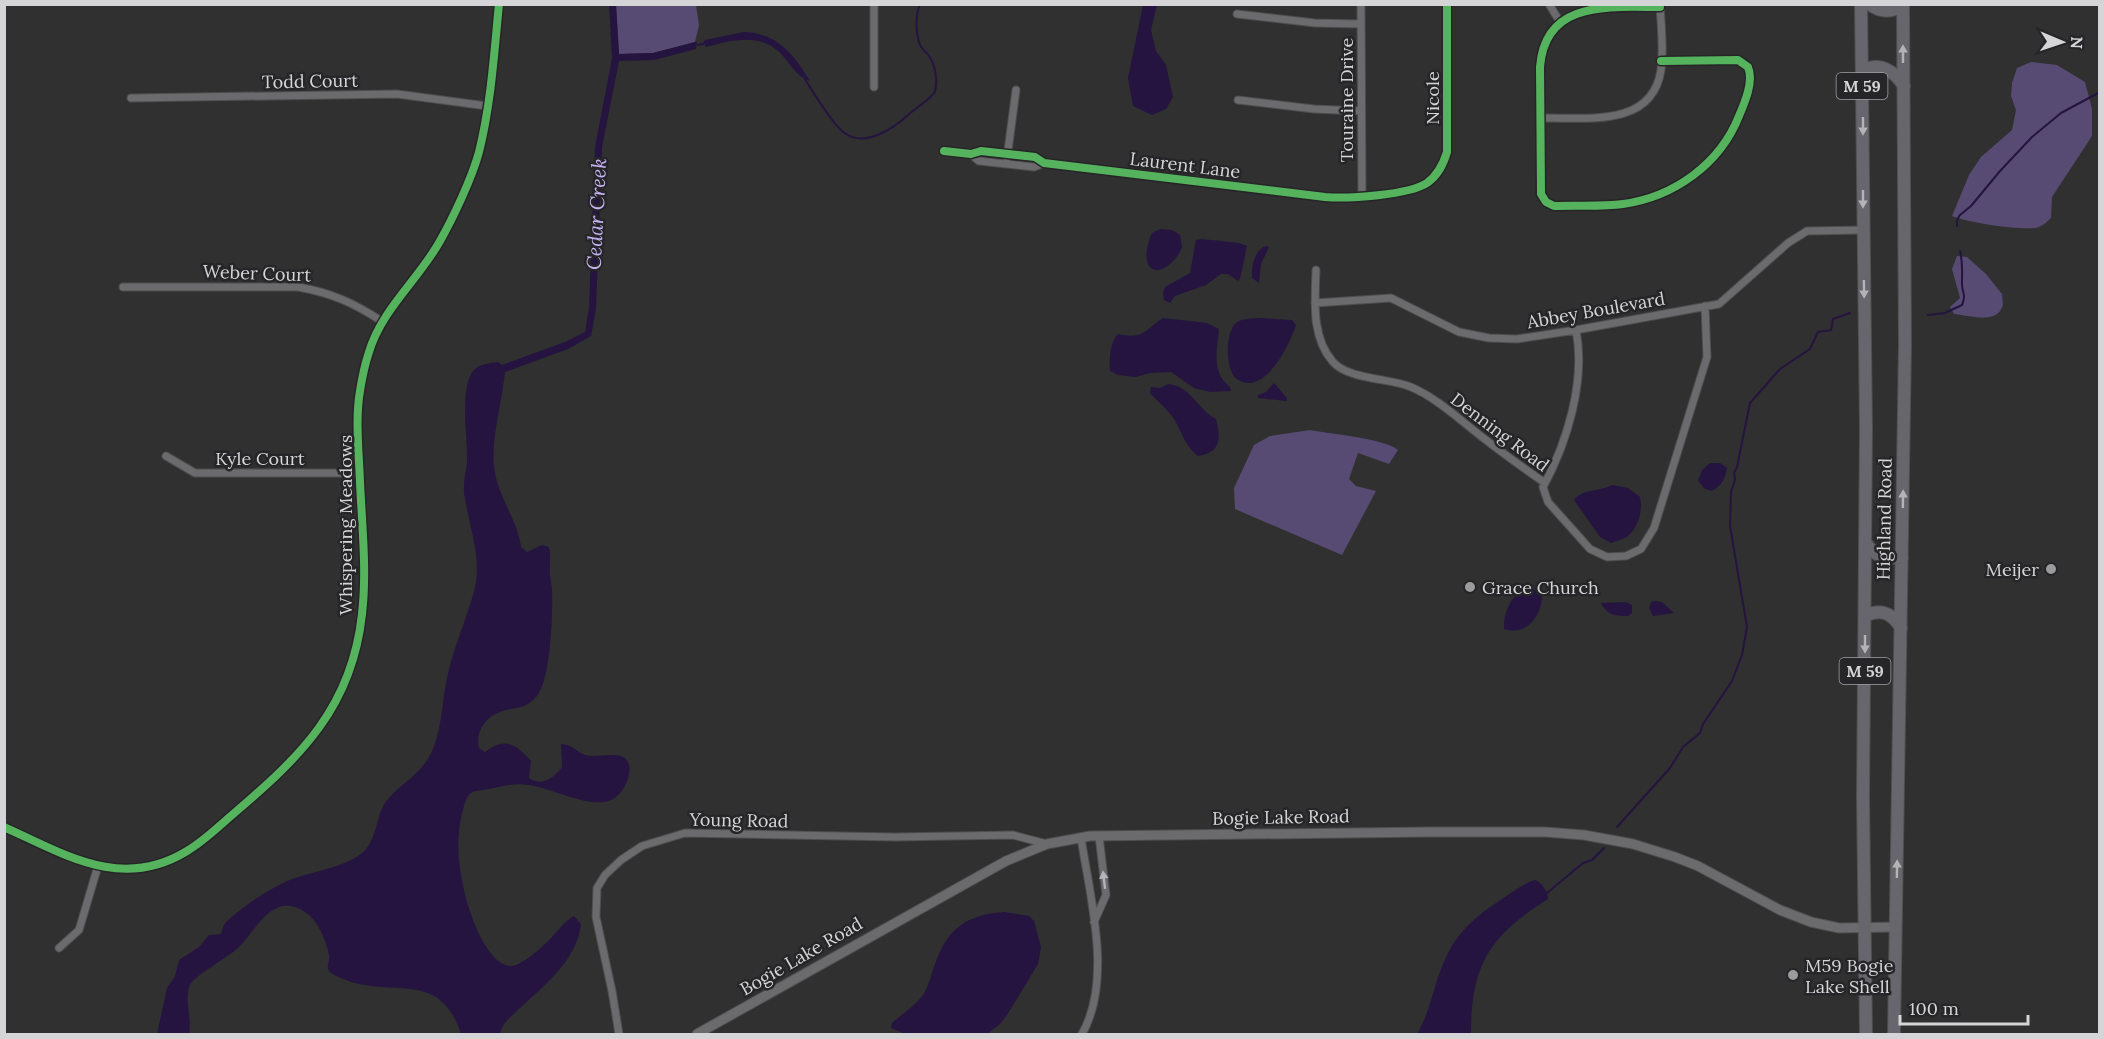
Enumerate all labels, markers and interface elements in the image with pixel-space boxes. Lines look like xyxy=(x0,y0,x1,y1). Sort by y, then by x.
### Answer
north arrow xyxy=(2032,12,2092,72)
text: N xyxy=(2067,36,2087,49)
street label: Touraine Drive xyxy=(1335,38,1358,162)
one-way arrow xyxy=(1899,45,1908,64)
street label: Todd Court xyxy=(262,69,358,93)
street label: Nicole xyxy=(1421,71,1444,125)
road number: M 59 xyxy=(1836,73,1888,99)
one-way arrow xyxy=(1858,116,1868,135)
street label: Laurent Lane xyxy=(1128,147,1242,183)
water label: Cedar Creek xyxy=(581,158,611,270)
one-way arrow xyxy=(1858,189,1868,208)
street label: Weber Court xyxy=(202,260,312,286)
one-way arrow xyxy=(1859,279,1869,298)
street label: Abbey Boulevard xyxy=(1524,286,1667,334)
street label: Denning Road xyxy=(1446,387,1554,477)
street label: Whispering Meadows xyxy=(334,435,357,615)
street label: Kyle Court xyxy=(215,447,305,470)
street label: Highland Road xyxy=(1871,457,1897,580)
one-way arrow xyxy=(1898,490,1908,509)
place label: Meijer xyxy=(1986,558,2039,581)
marker: Meijer xyxy=(2044,562,2058,576)
place label: Grace Church xyxy=(1482,576,1599,599)
marker: Grace Church xyxy=(1463,580,1477,594)
one-way arrow xyxy=(1860,634,1870,653)
road number: M 59 xyxy=(1840,658,1890,684)
street label: Bogie Lake Road xyxy=(1212,804,1350,830)
street label: Young Road xyxy=(688,808,789,832)
one-way arrow xyxy=(1892,859,1902,878)
one-way arrow xyxy=(1100,870,1109,889)
street label: Bogie Lake Road xyxy=(736,912,867,1000)
place label: M59 Bogie Lake Shell xyxy=(1805,954,1894,998)
marker: M59 Bogie Lake Shell xyxy=(1786,968,1800,982)
scale bar xyxy=(1900,988,2028,1026)
text: 100 m xyxy=(1909,997,1959,1020)

